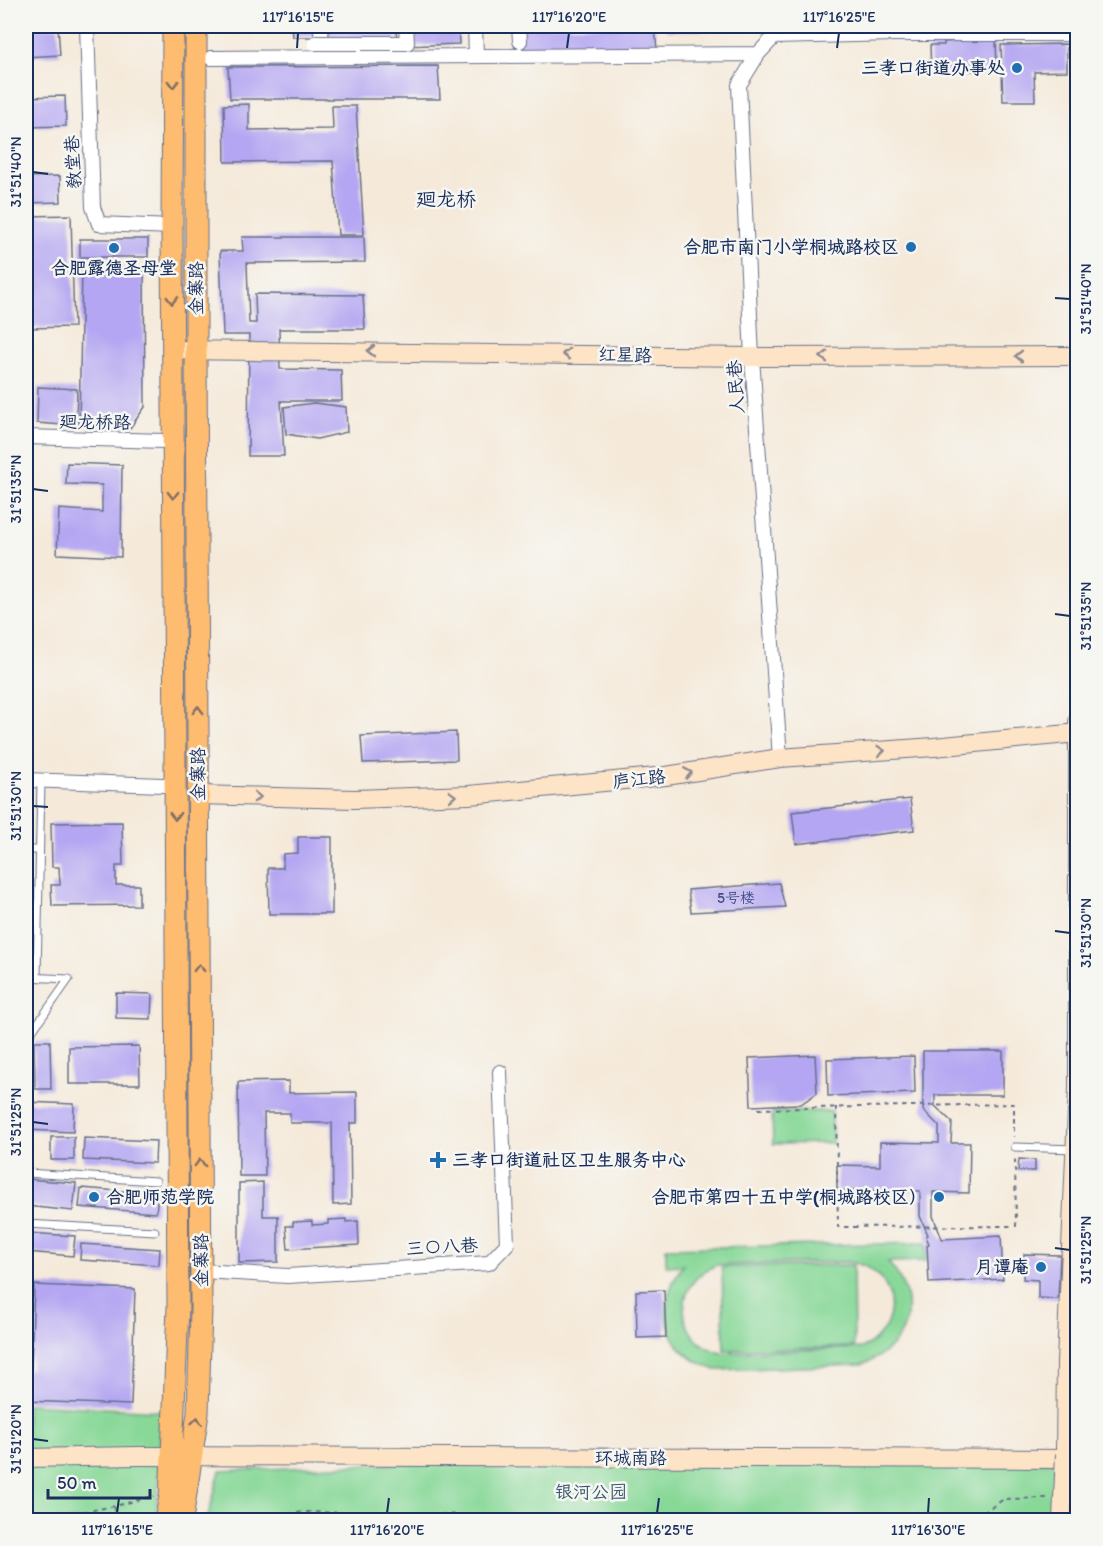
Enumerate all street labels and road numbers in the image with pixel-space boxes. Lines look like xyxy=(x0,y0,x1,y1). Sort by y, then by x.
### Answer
street label: 教堂巷 xyxy=(61,134,85,190)
street label: 金寨路 xyxy=(185,261,207,315)
street label: 红星路 xyxy=(598,344,652,366)
street label: 人民巷 xyxy=(723,359,749,415)
street label: 廻龙桥路 xyxy=(59,410,131,434)
street label: 金寨路 xyxy=(187,747,209,801)
street label: 庐江路 xyxy=(611,765,667,793)
street label: 金寨路 xyxy=(190,1233,212,1287)
street label: 三〇八巷 xyxy=(405,1234,479,1260)
street label: 环城南路 xyxy=(595,1447,667,1469)

